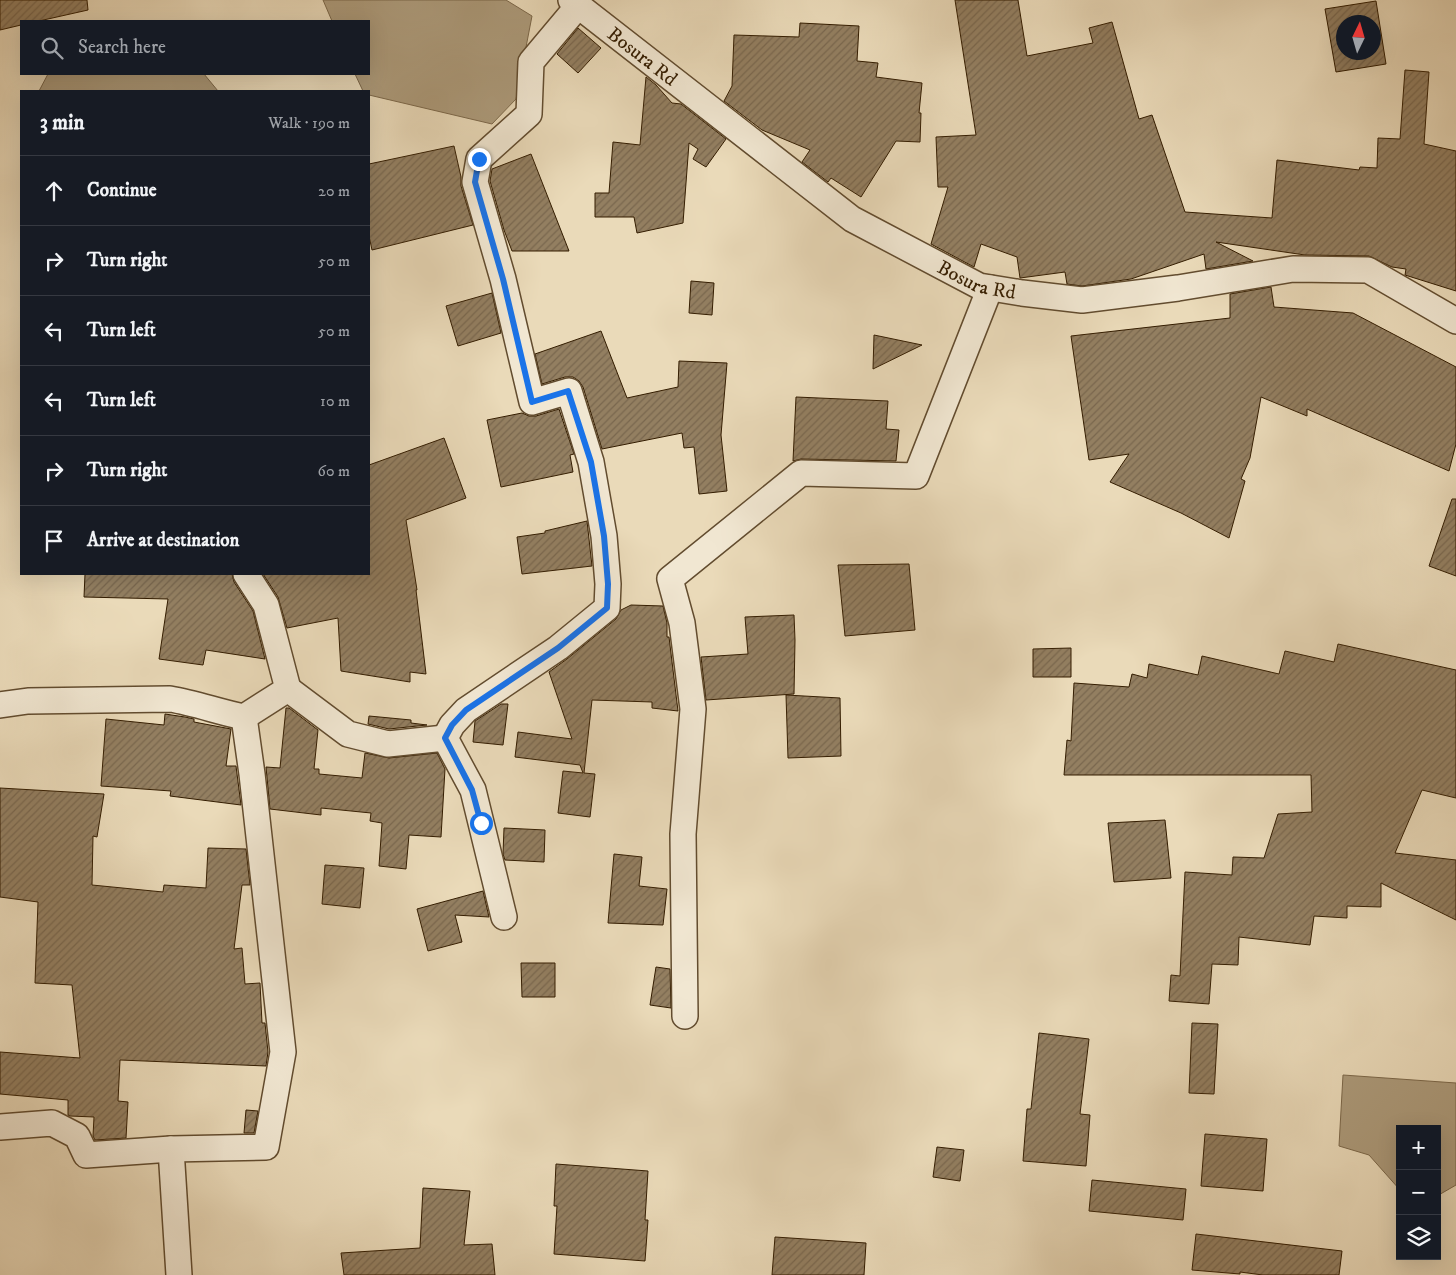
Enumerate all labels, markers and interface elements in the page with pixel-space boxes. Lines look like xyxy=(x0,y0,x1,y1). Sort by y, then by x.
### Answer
north arrow xyxy=(1336,15,1381,60)
search box xyxy=(20,20,370,75)
street label: Bosura Rd xyxy=(602,22,682,92)
icon: search xyxy=(38,34,66,62)
text: Search here xyxy=(78,36,166,59)
text: 3 min xyxy=(40,110,85,136)
text: Walk · 190 m xyxy=(268,113,350,133)
route end xyxy=(468,148,491,171)
icon: ahead xyxy=(40,177,68,205)
text: Continue xyxy=(87,179,157,202)
text: 20 m xyxy=(318,181,350,201)
icon: right xyxy=(40,247,68,275)
text: Turn right xyxy=(87,249,167,272)
text: 50 m xyxy=(318,251,350,271)
street label: Bosura Rd xyxy=(933,255,1018,306)
icon: left xyxy=(40,317,68,345)
text: Turn left xyxy=(87,319,156,342)
text: 50 m xyxy=(318,321,350,341)
icon: left xyxy=(40,387,68,415)
text: Turn left xyxy=(87,389,156,412)
text: 10 m xyxy=(320,391,350,411)
icon: right xyxy=(40,457,68,485)
text: Turn right xyxy=(87,459,167,482)
text: 60 m xyxy=(318,461,350,481)
icon: arrive xyxy=(40,527,68,555)
text: Arrive at destination xyxy=(87,529,239,552)
route start xyxy=(470,812,493,835)
map controls xyxy=(1396,1125,1441,1260)
button: + xyxy=(1396,1125,1441,1170)
button: − xyxy=(1396,1170,1441,1215)
button: layers xyxy=(1396,1215,1441,1260)

